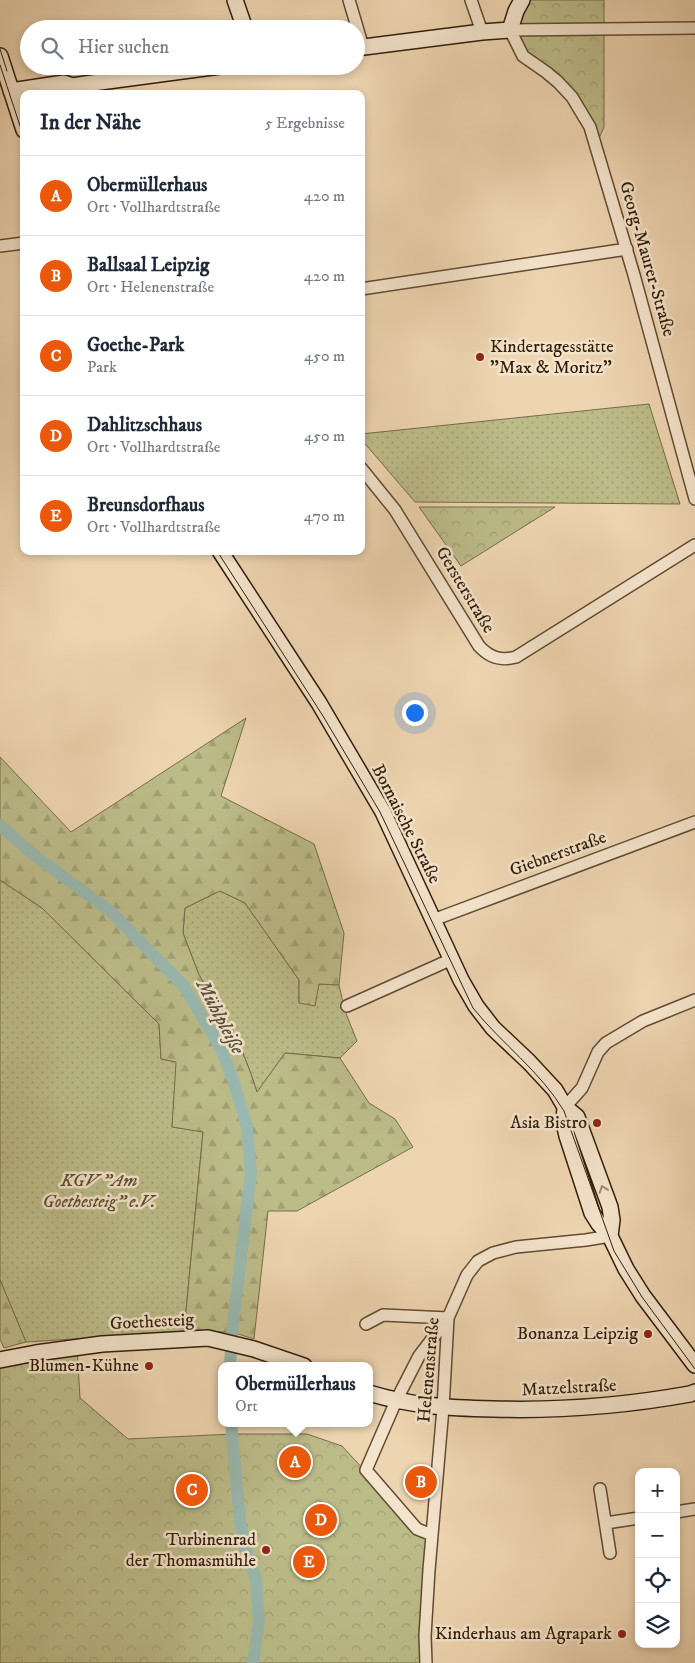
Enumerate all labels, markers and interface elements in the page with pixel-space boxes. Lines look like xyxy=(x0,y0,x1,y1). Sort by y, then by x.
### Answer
search box xyxy=(20,20,365,75)
icon: search xyxy=(38,34,66,62)
text: Hier suchen xyxy=(78,36,169,59)
text: In der Nähe xyxy=(40,110,141,136)
text: 5 Ergebnisse xyxy=(265,113,345,133)
text: Obermüllerhaus xyxy=(87,174,207,197)
street label: Georg-Maurer-Straße xyxy=(614,179,680,339)
text: A xyxy=(51,186,61,206)
text: 420 m xyxy=(304,186,345,206)
text: Ort · Vollhardtstraße xyxy=(87,197,220,217)
text: Ballsaal Leipzig xyxy=(87,254,209,277)
text: B xyxy=(51,266,61,286)
text: 420 m xyxy=(304,266,345,286)
text: Ort · Helenenstraße xyxy=(87,277,214,297)
text: Goethe-Park xyxy=(87,334,184,357)
place label: Kindertagesstätte "Max & Moritz" xyxy=(490,336,614,379)
text: C xyxy=(51,346,61,366)
text: 450 m xyxy=(304,346,345,366)
marker: Kindertagesstätte "Max & Moritz" xyxy=(474,351,486,363)
text: Park xyxy=(87,357,117,377)
text: Dahlitzschhaus xyxy=(87,414,202,437)
text: D xyxy=(50,426,62,446)
text: 450 m xyxy=(304,426,345,446)
text: Ort · Vollhardtstraße xyxy=(87,437,220,457)
text: Breunsdorfhaus xyxy=(87,494,205,517)
text: E xyxy=(50,506,62,526)
text: 470 m xyxy=(304,506,345,526)
text: Ort · Vollhardtstraße xyxy=(87,517,220,537)
street label: Gersterstraße xyxy=(431,543,499,637)
your location xyxy=(402,700,428,726)
street label: Bornaische Straße xyxy=(367,761,445,887)
street label: Giebnerstraße xyxy=(507,826,609,882)
water label: Mühlpleiße xyxy=(189,974,249,1059)
place label: Asia Bistro xyxy=(510,1112,587,1134)
marker: Asia Bistro xyxy=(591,1117,603,1129)
park label: KGV "Am Goethesteig" e.V. xyxy=(43,1170,158,1213)
one-way arrow xyxy=(599,1185,609,1194)
street label: Goethesteig xyxy=(109,1309,195,1335)
street label: Helenenstraße xyxy=(413,1316,445,1424)
place label: Bonanza Leipzig xyxy=(517,1323,638,1345)
marker: Bonanza Leipzig xyxy=(642,1328,654,1340)
place label: Blumen-Kühne xyxy=(29,1355,139,1377)
marker: Blumen-Kühne xyxy=(143,1360,155,1372)
popup xyxy=(218,1362,373,1427)
text: Obermüllerhaus xyxy=(235,1373,356,1396)
street label: Matzelstraße xyxy=(521,1375,617,1401)
text: Ort xyxy=(235,1396,258,1416)
pin: A xyxy=(279,1443,311,1481)
pin: B xyxy=(405,1463,437,1501)
map controls xyxy=(635,1468,680,1648)
button: + xyxy=(635,1468,680,1513)
pin: C xyxy=(176,1471,208,1509)
pin: D xyxy=(305,1501,337,1539)
button: − xyxy=(635,1513,680,1558)
place label: Turbinenrad der Thomasmühle xyxy=(126,1529,256,1572)
pin: E xyxy=(293,1543,325,1581)
marker: Turbinenrad der Thomasmühle xyxy=(260,1544,272,1556)
button: locate xyxy=(635,1558,680,1603)
button: layers xyxy=(635,1603,680,1648)
place label: Kinderhaus am Agrapark xyxy=(435,1623,612,1645)
marker: Kinderhaus am Agrapark xyxy=(616,1628,628,1640)

